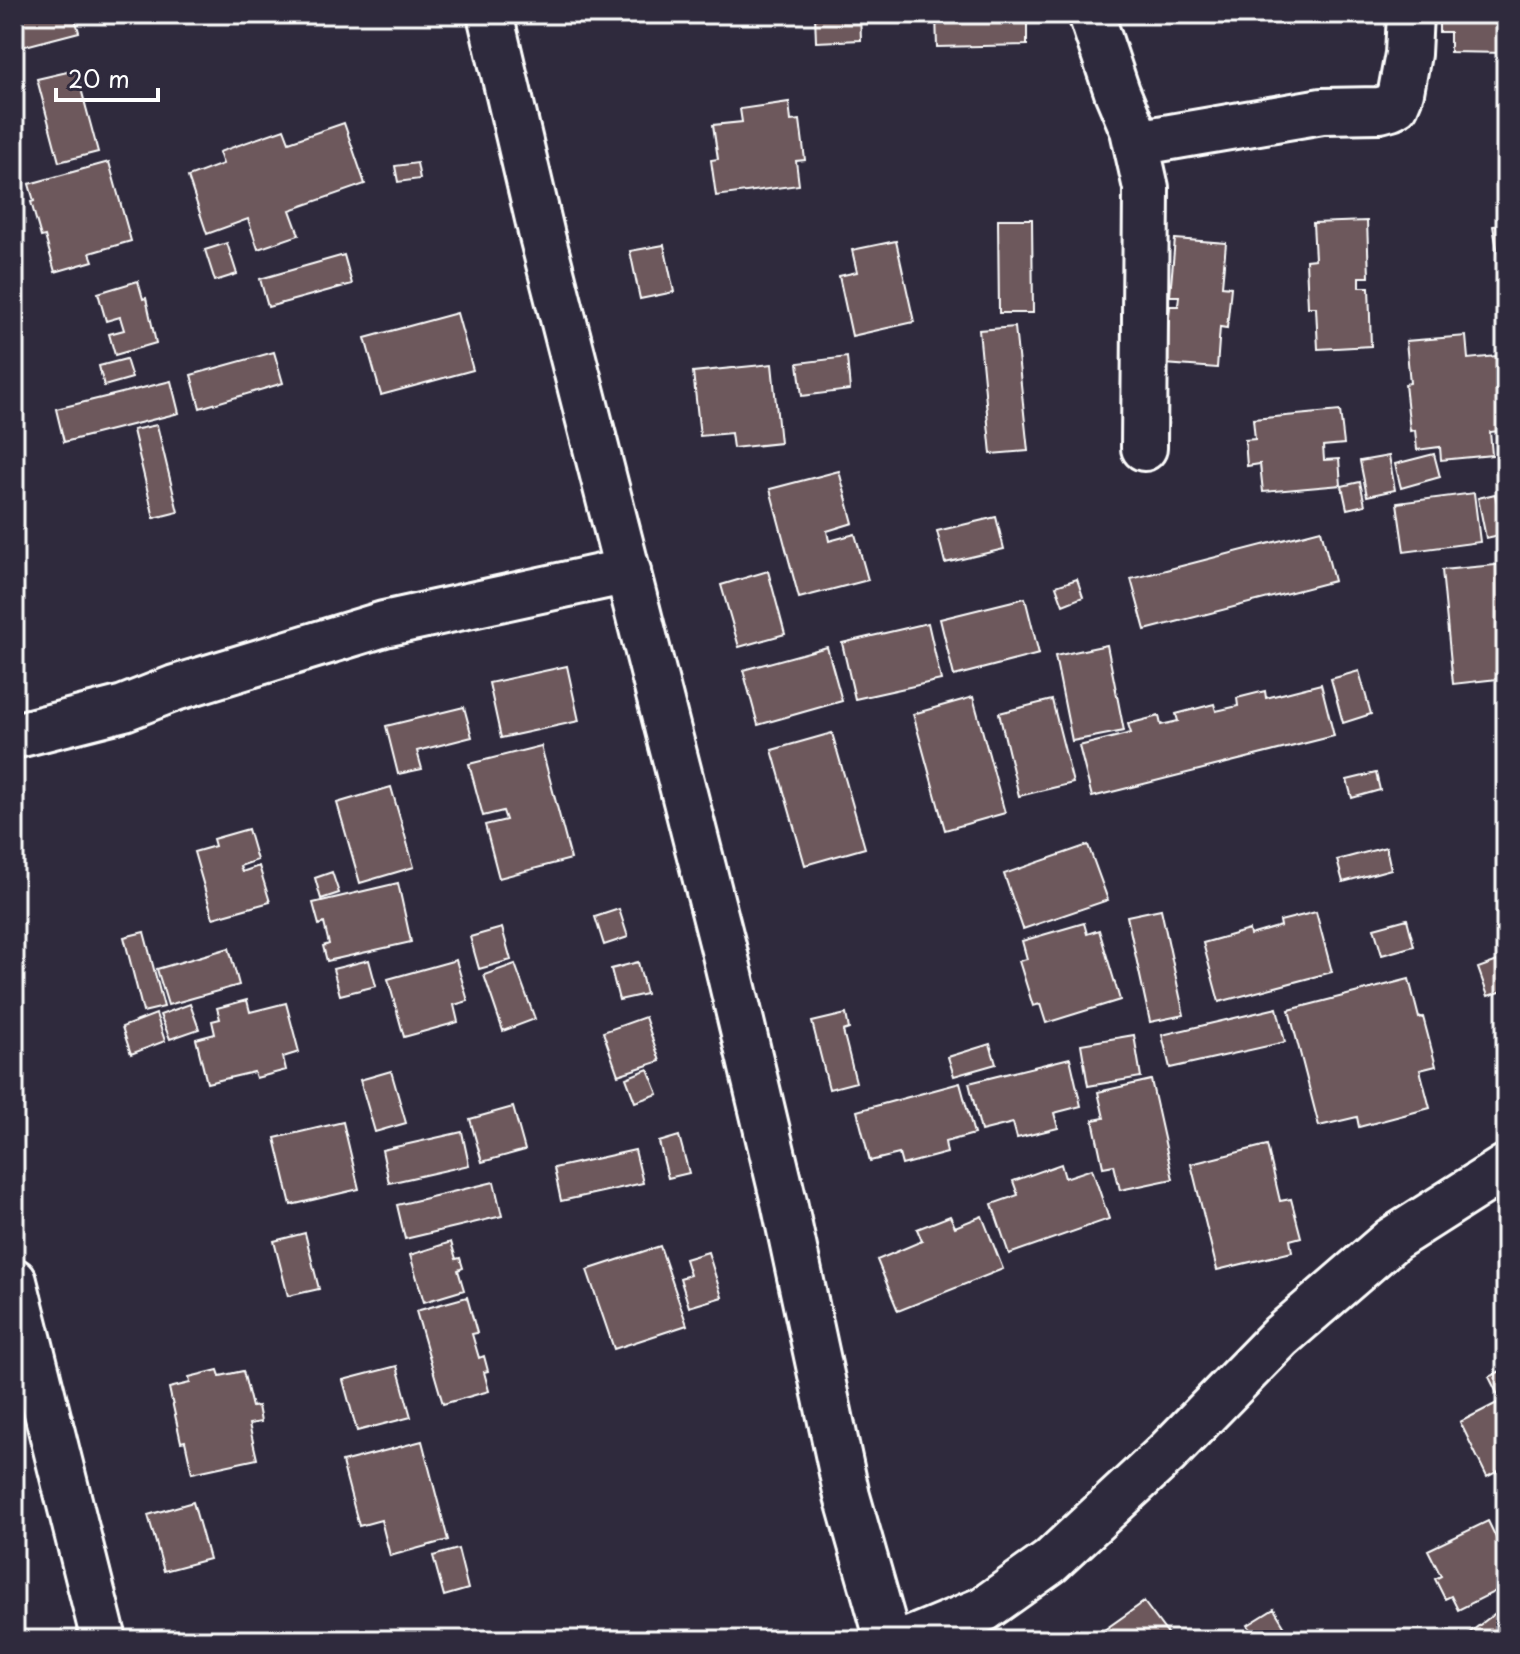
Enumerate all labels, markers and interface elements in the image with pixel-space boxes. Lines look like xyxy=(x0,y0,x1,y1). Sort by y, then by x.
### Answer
scale bar xyxy=(56,52,158,102)
text: 20 m xyxy=(68,60,130,96)

